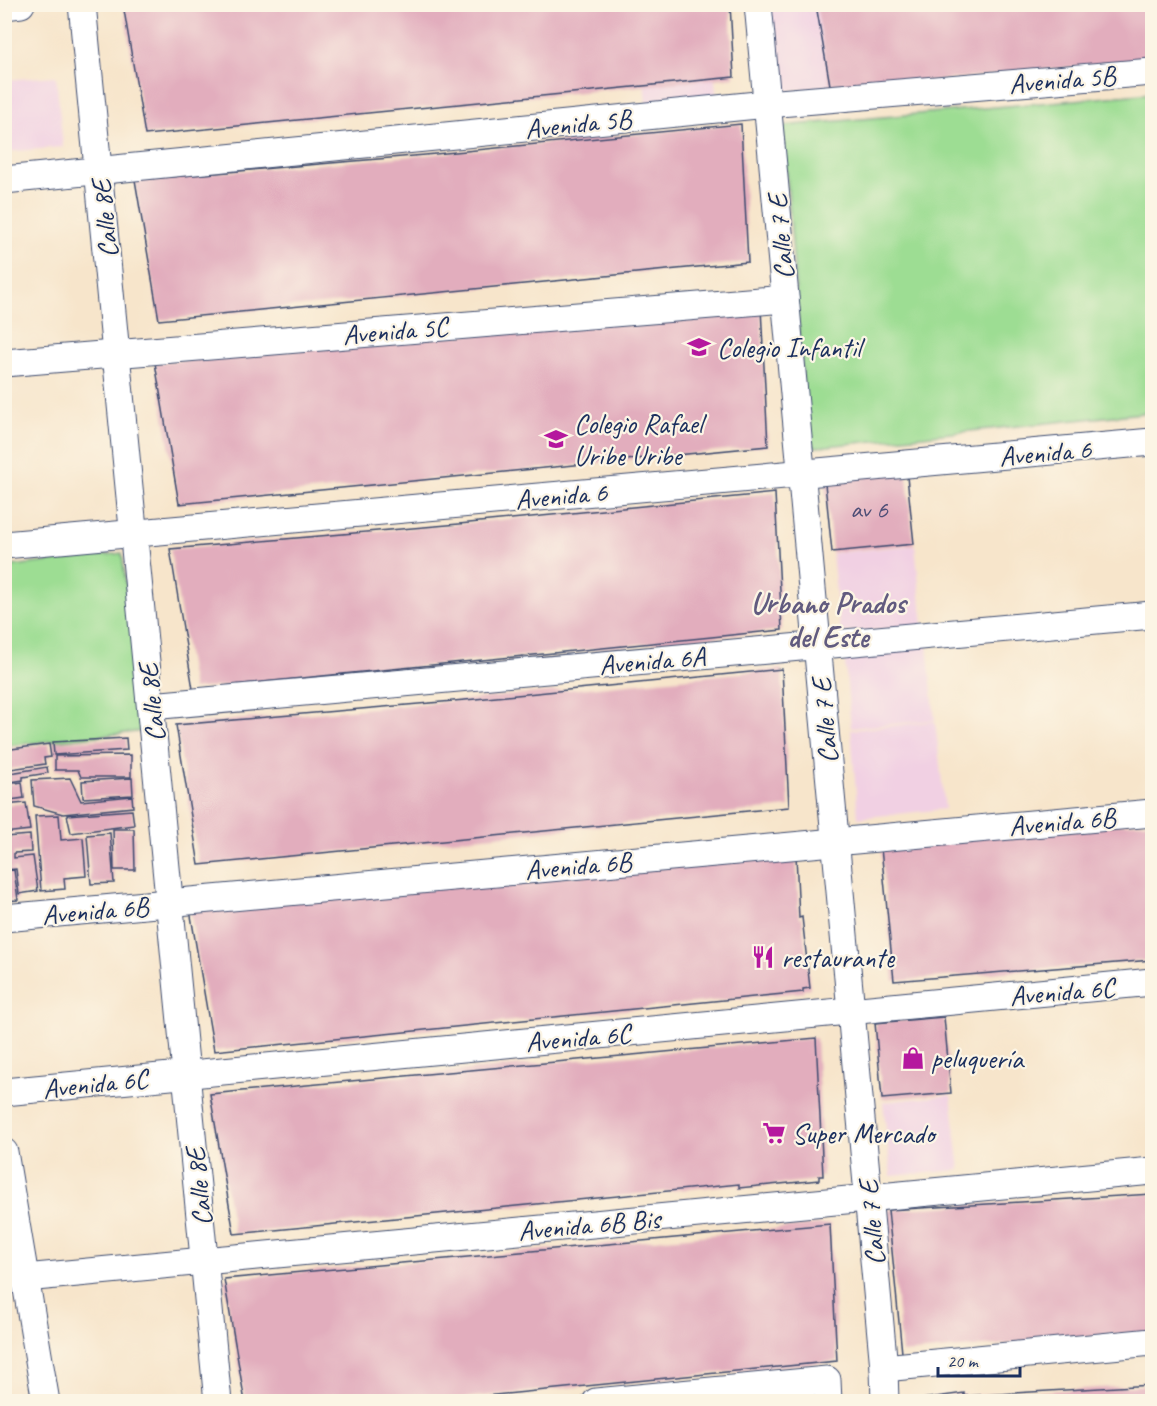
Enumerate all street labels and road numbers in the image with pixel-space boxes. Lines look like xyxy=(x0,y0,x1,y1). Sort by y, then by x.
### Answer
street label: Avenida 5B xyxy=(1007,57,1119,102)
street label: Avenida 5B xyxy=(523,100,635,146)
street label: Calle 8E xyxy=(83,175,126,260)
street label: Calle 7 E xyxy=(759,190,802,281)
street label: Avenida 5C xyxy=(341,308,452,353)
street label: Avenida 6 xyxy=(998,431,1094,474)
street label: Avenida 6 xyxy=(514,474,610,517)
street label: Avenida 6A xyxy=(598,638,708,683)
street label: Calle 8E xyxy=(130,659,173,744)
street label: Calle 7 E xyxy=(803,674,846,765)
street label: Avenida 6B xyxy=(1007,799,1119,844)
street label: Avenida 6B xyxy=(523,843,635,888)
street label: Avenida 6B xyxy=(40,888,152,933)
street label: Avenida 6C xyxy=(1008,969,1119,1014)
street label: Avenida 6C xyxy=(524,1015,635,1060)
street label: Avenida 6C xyxy=(41,1060,152,1106)
street label: Calle 8E xyxy=(177,1143,220,1228)
street label: Calle 7 E xyxy=(850,1176,893,1267)
street label: Avenida 6B Bis xyxy=(517,1201,664,1248)

